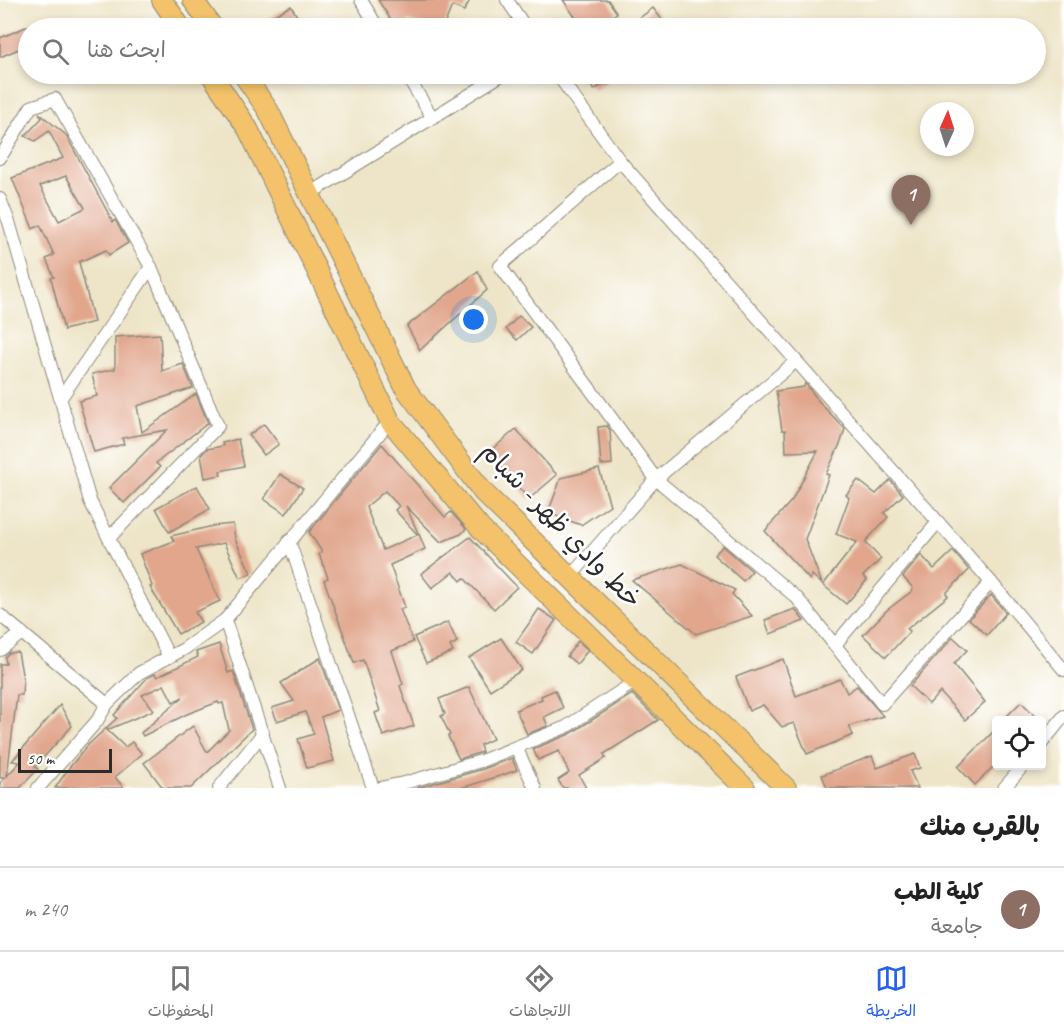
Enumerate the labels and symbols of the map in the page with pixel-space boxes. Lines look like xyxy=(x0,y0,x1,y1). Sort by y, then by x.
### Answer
north arrow xyxy=(920,102,974,156)
pin: 1 xyxy=(892,176,930,225)
your location xyxy=(459,305,488,334)
street label: خط وادي ظهر - شبام xyxy=(471,435,649,617)
scale bar xyxy=(18,746,112,774)

